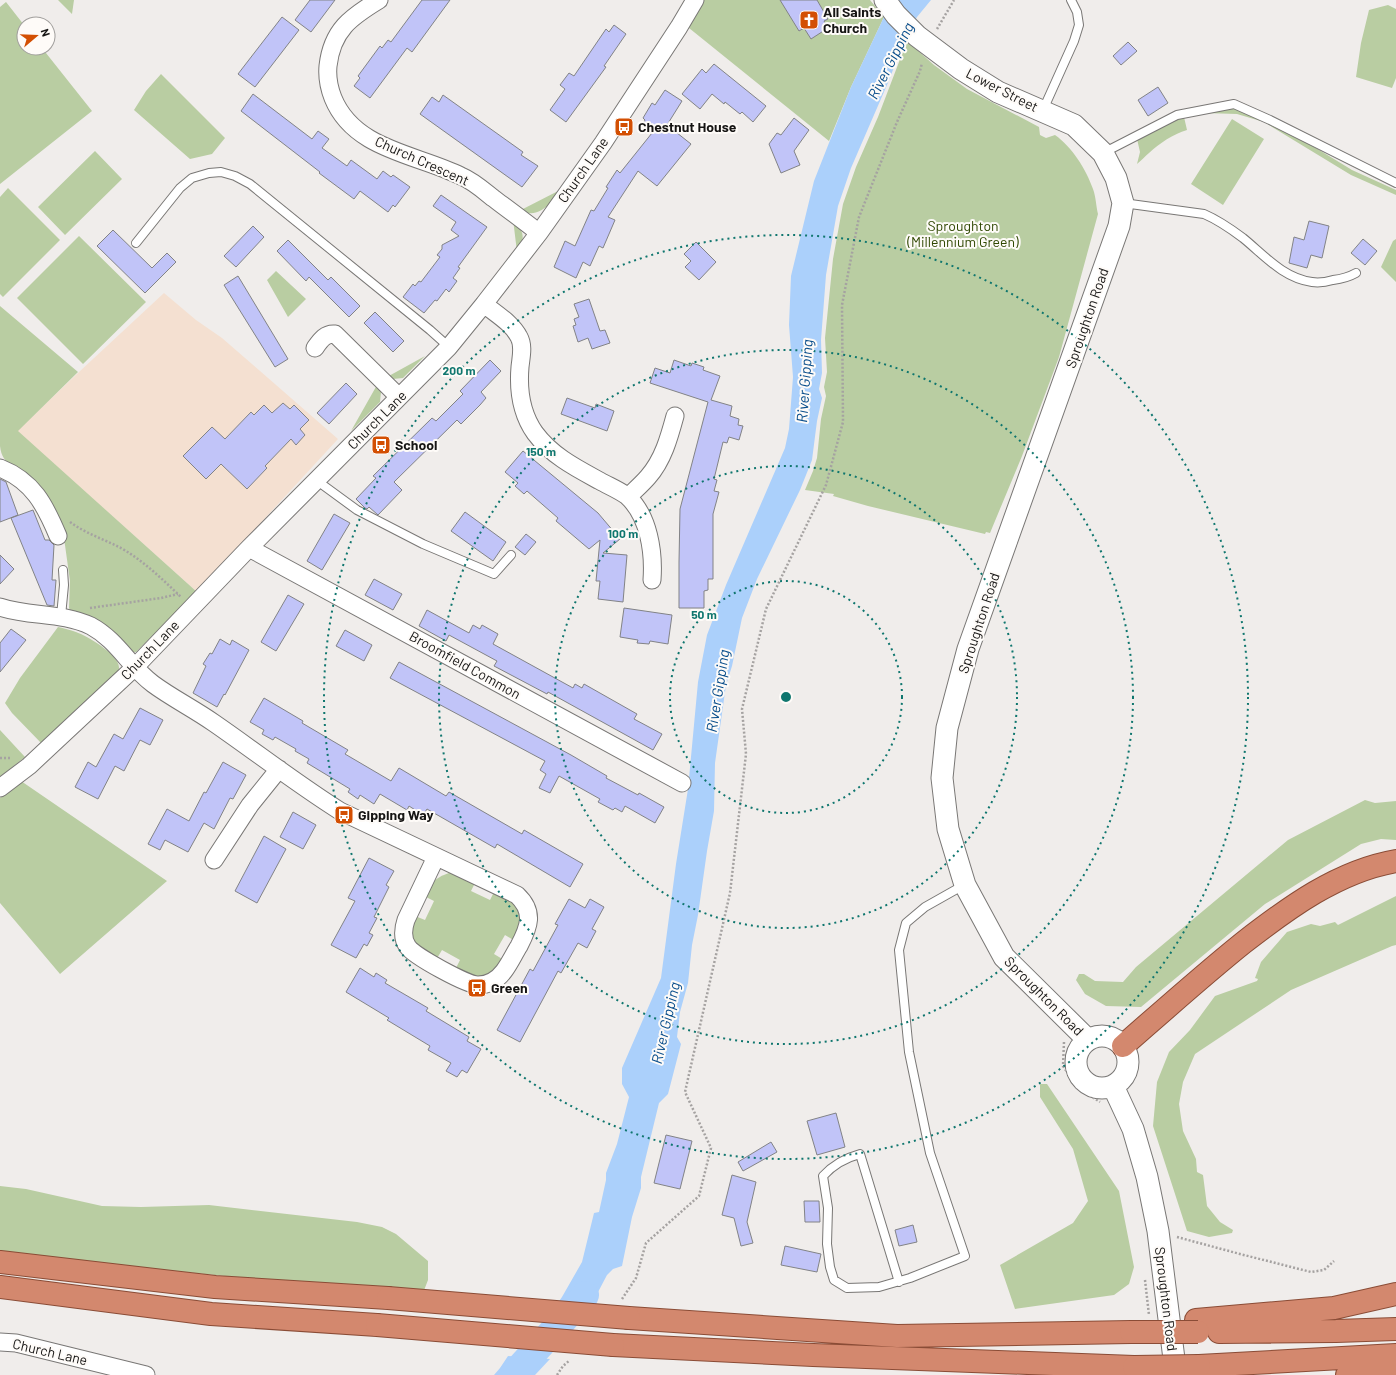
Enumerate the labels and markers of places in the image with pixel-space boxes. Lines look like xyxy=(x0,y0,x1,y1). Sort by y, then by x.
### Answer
place label: All Saints Church xyxy=(823,3,881,36)
church icon: All Saints Church xyxy=(798,9,820,31)
bus stop icon: Chestnut House xyxy=(613,116,635,138)
place label: Chestnut House xyxy=(638,118,737,135)
bus stop icon: School xyxy=(370,434,392,456)
place label: School xyxy=(395,436,437,453)
centre of rings xyxy=(779,690,793,704)
bus stop icon: Gipping Way xyxy=(333,804,355,826)
place label: Gipping Way xyxy=(358,806,434,823)
bus stop icon: Green xyxy=(466,977,488,999)
place label: Green xyxy=(491,979,528,996)

